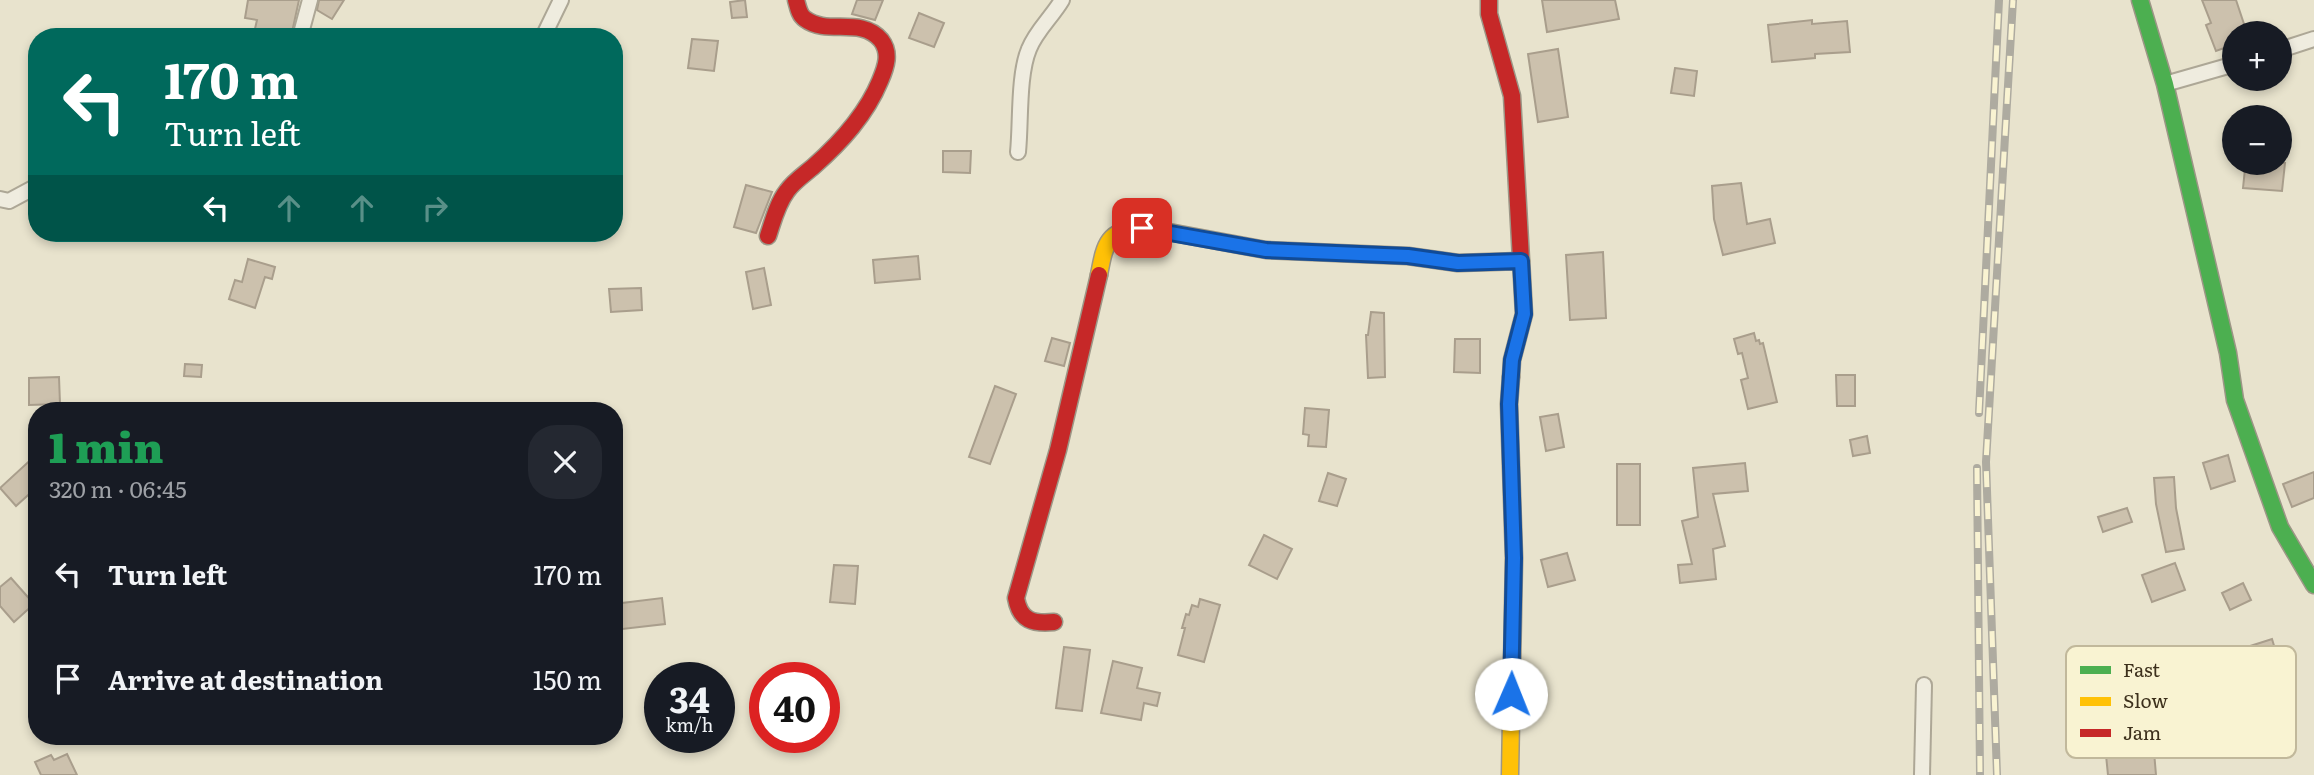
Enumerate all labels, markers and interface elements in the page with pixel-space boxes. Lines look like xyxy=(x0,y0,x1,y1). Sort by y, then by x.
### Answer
map controls xyxy=(2222,21,2292,175)
button: + xyxy=(2222,21,2292,91)
text: 170 m xyxy=(164,41,298,114)
icon: left xyxy=(49,56,140,147)
button: − xyxy=(2222,105,2292,175)
text: Turn left xyxy=(164,108,301,156)
icon: left xyxy=(197,189,235,227)
icon: ahead xyxy=(270,189,308,227)
icon: ahead xyxy=(343,189,381,227)
icon: right xyxy=(416,189,454,227)
pin xyxy=(1112,198,1172,258)
icon: arrive xyxy=(1123,209,1161,247)
text: 1 min xyxy=(49,414,164,476)
button: close xyxy=(528,425,602,499)
text: 320 m · 06:45 xyxy=(49,471,187,505)
text: Turn left xyxy=(108,554,227,593)
text: 170 m xyxy=(534,554,602,593)
icon: left xyxy=(49,555,87,593)
legend xyxy=(2066,646,2296,758)
text: Fast xyxy=(2123,655,2160,683)
position arrow xyxy=(1474,657,1548,731)
text: Arrive at destination xyxy=(108,659,383,698)
text: 150 m xyxy=(533,659,602,698)
icon: arrive xyxy=(49,660,87,698)
speed limit sign: 40 xyxy=(749,662,840,753)
text: 34 xyxy=(669,672,710,724)
text: Slow xyxy=(2123,686,2168,714)
text: km/h xyxy=(666,711,713,738)
text: Jam xyxy=(2123,718,2161,746)

